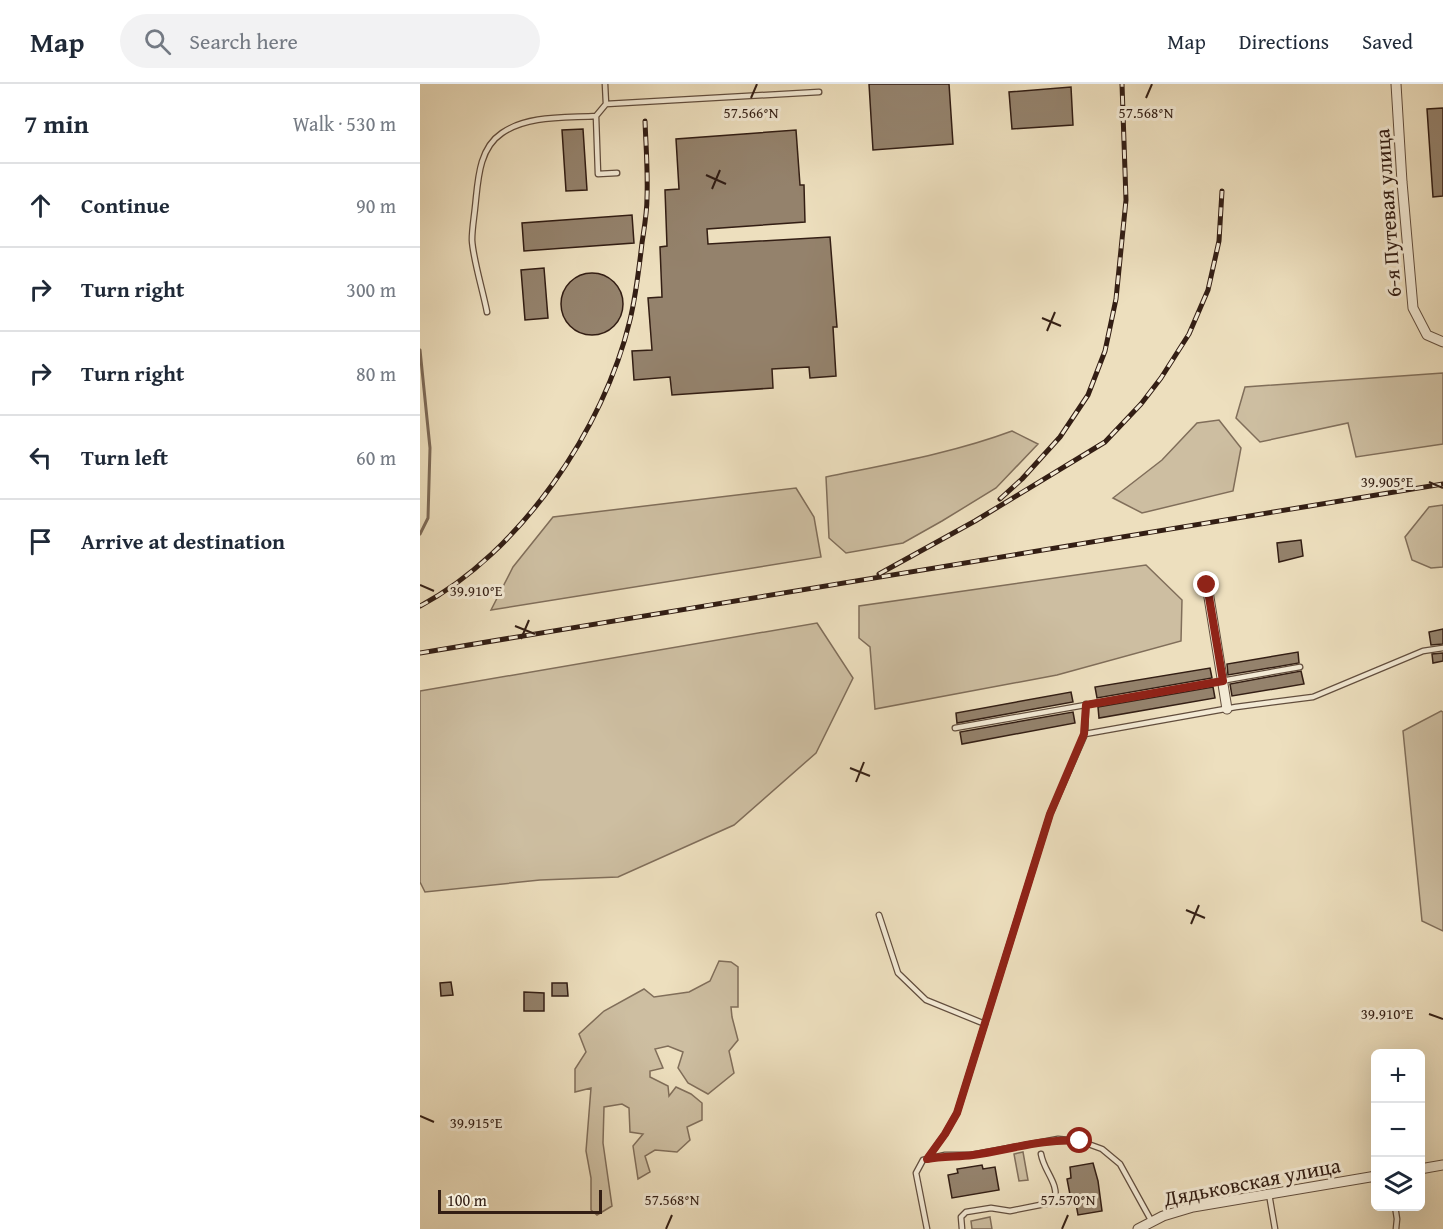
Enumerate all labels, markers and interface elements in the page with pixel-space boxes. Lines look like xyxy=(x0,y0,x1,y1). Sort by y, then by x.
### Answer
search box xyxy=(120,14,540,68)
text: Map xyxy=(30,21,84,62)
icon: search xyxy=(141,25,174,58)
text: Search here xyxy=(189,25,298,57)
text: Map xyxy=(1167,26,1206,57)
text: Directions xyxy=(1239,26,1329,57)
text: Saved xyxy=(1362,26,1413,57)
text: 57.566°N xyxy=(724,102,779,123)
text: 57.568°N xyxy=(1119,102,1174,123)
text: 7 min xyxy=(24,104,89,143)
text: Walk · 530 m xyxy=(293,109,396,138)
street label: 6-я Путевая улица xyxy=(1366,128,1409,298)
icon: ahead xyxy=(24,189,57,222)
text: Continue xyxy=(81,189,170,221)
text: 90 m xyxy=(356,191,396,220)
icon: right xyxy=(24,273,57,306)
text: Turn right xyxy=(81,273,184,305)
text: 300 m xyxy=(346,275,396,304)
icon: right xyxy=(24,357,57,390)
text: Turn right xyxy=(81,357,184,389)
text: 80 m xyxy=(356,359,396,388)
icon: left xyxy=(24,441,57,474)
text: Turn left xyxy=(81,441,168,473)
text: 60 m xyxy=(356,443,396,472)
text: 39.905°E xyxy=(1361,471,1414,492)
icon: arrive xyxy=(24,525,57,558)
text: Arrive at destination xyxy=(81,525,285,557)
route end xyxy=(1193,571,1219,597)
text: 39.910°E xyxy=(450,580,503,601)
text: 39.910°E xyxy=(1361,1003,1414,1024)
map controls xyxy=(1371,1049,1425,1211)
button: + xyxy=(1371,1049,1425,1103)
button: − xyxy=(1371,1103,1425,1157)
text: 39.915°E xyxy=(450,1112,503,1133)
route start xyxy=(1066,1127,1092,1153)
street label: Дядьковская улица xyxy=(1160,1149,1343,1214)
button: layers xyxy=(1371,1157,1425,1211)
scale bar xyxy=(438,1187,602,1214)
text: 100 m xyxy=(447,1188,487,1212)
text: 57.568°N xyxy=(645,1189,700,1210)
text: 57.570°N xyxy=(1041,1189,1096,1210)

